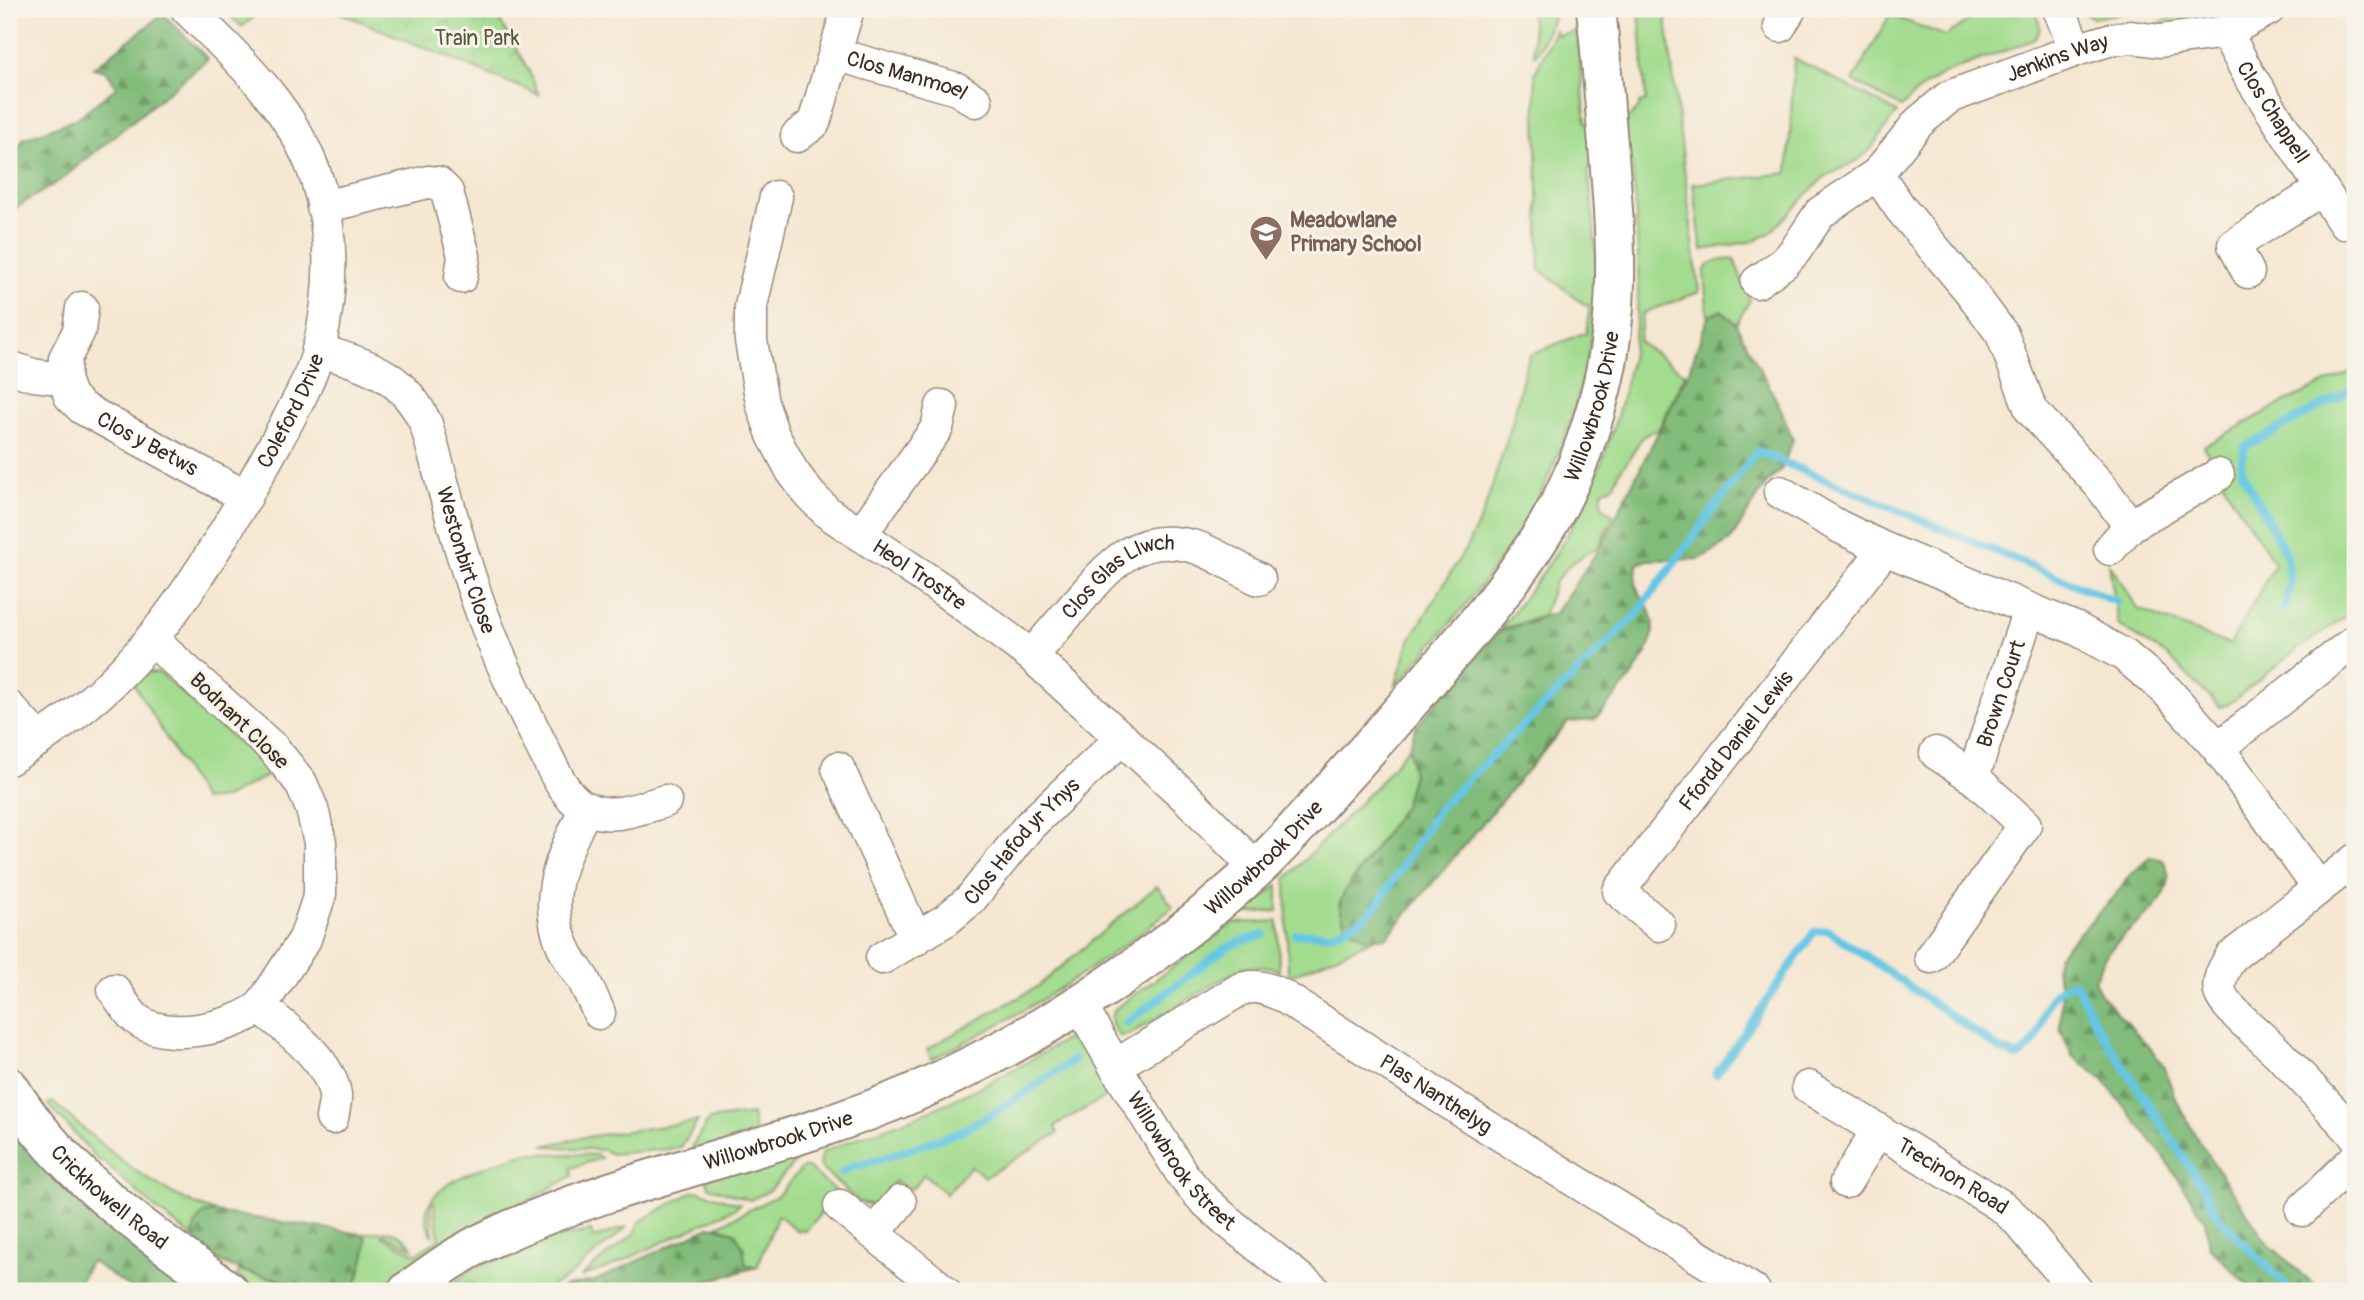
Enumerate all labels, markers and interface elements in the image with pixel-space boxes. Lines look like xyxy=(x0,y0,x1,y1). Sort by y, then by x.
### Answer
park label: Train Park xyxy=(434,25,520,52)
street label: Jenkins Way xyxy=(2003,28,2112,88)
street label: Clos Manmoel xyxy=(843,45,973,106)
street label: Clos Chappell xyxy=(2231,56,2316,168)
place label: Meadowlane Primary School xyxy=(1290,207,1422,258)
school or university icon: Meadowlane Primary School xyxy=(1247,213,1285,262)
street label: Willowbrook Drive xyxy=(1558,329,1625,486)
street label: Coleford Drive xyxy=(251,350,330,473)
street label: Clos y Betws xyxy=(92,405,203,482)
street label: Westonbirt Close xyxy=(430,483,502,638)
street label: Clos Glas Llwch xyxy=(1056,529,1175,625)
street label: Heol Trostre xyxy=(867,533,973,617)
street label: Brown Court xyxy=(1970,636,2032,751)
street label: Ffordd Daniel Lewis xyxy=(1673,664,1799,816)
street label: Bodnant Close xyxy=(184,667,295,776)
street label: Clos Hafod yr Ynys xyxy=(958,771,1086,911)
street label: Willowbrook Drive xyxy=(1199,794,1329,922)
street label: Plas Nanthelyg xyxy=(1374,1048,1497,1140)
street label: Willowbrook Street xyxy=(1121,1087,1242,1237)
street label: Willowbrook Drive xyxy=(700,1104,857,1176)
street label: Trecinon Road xyxy=(1892,1132,2014,1221)
street label: Crickhowell Road xyxy=(45,1139,174,1256)

